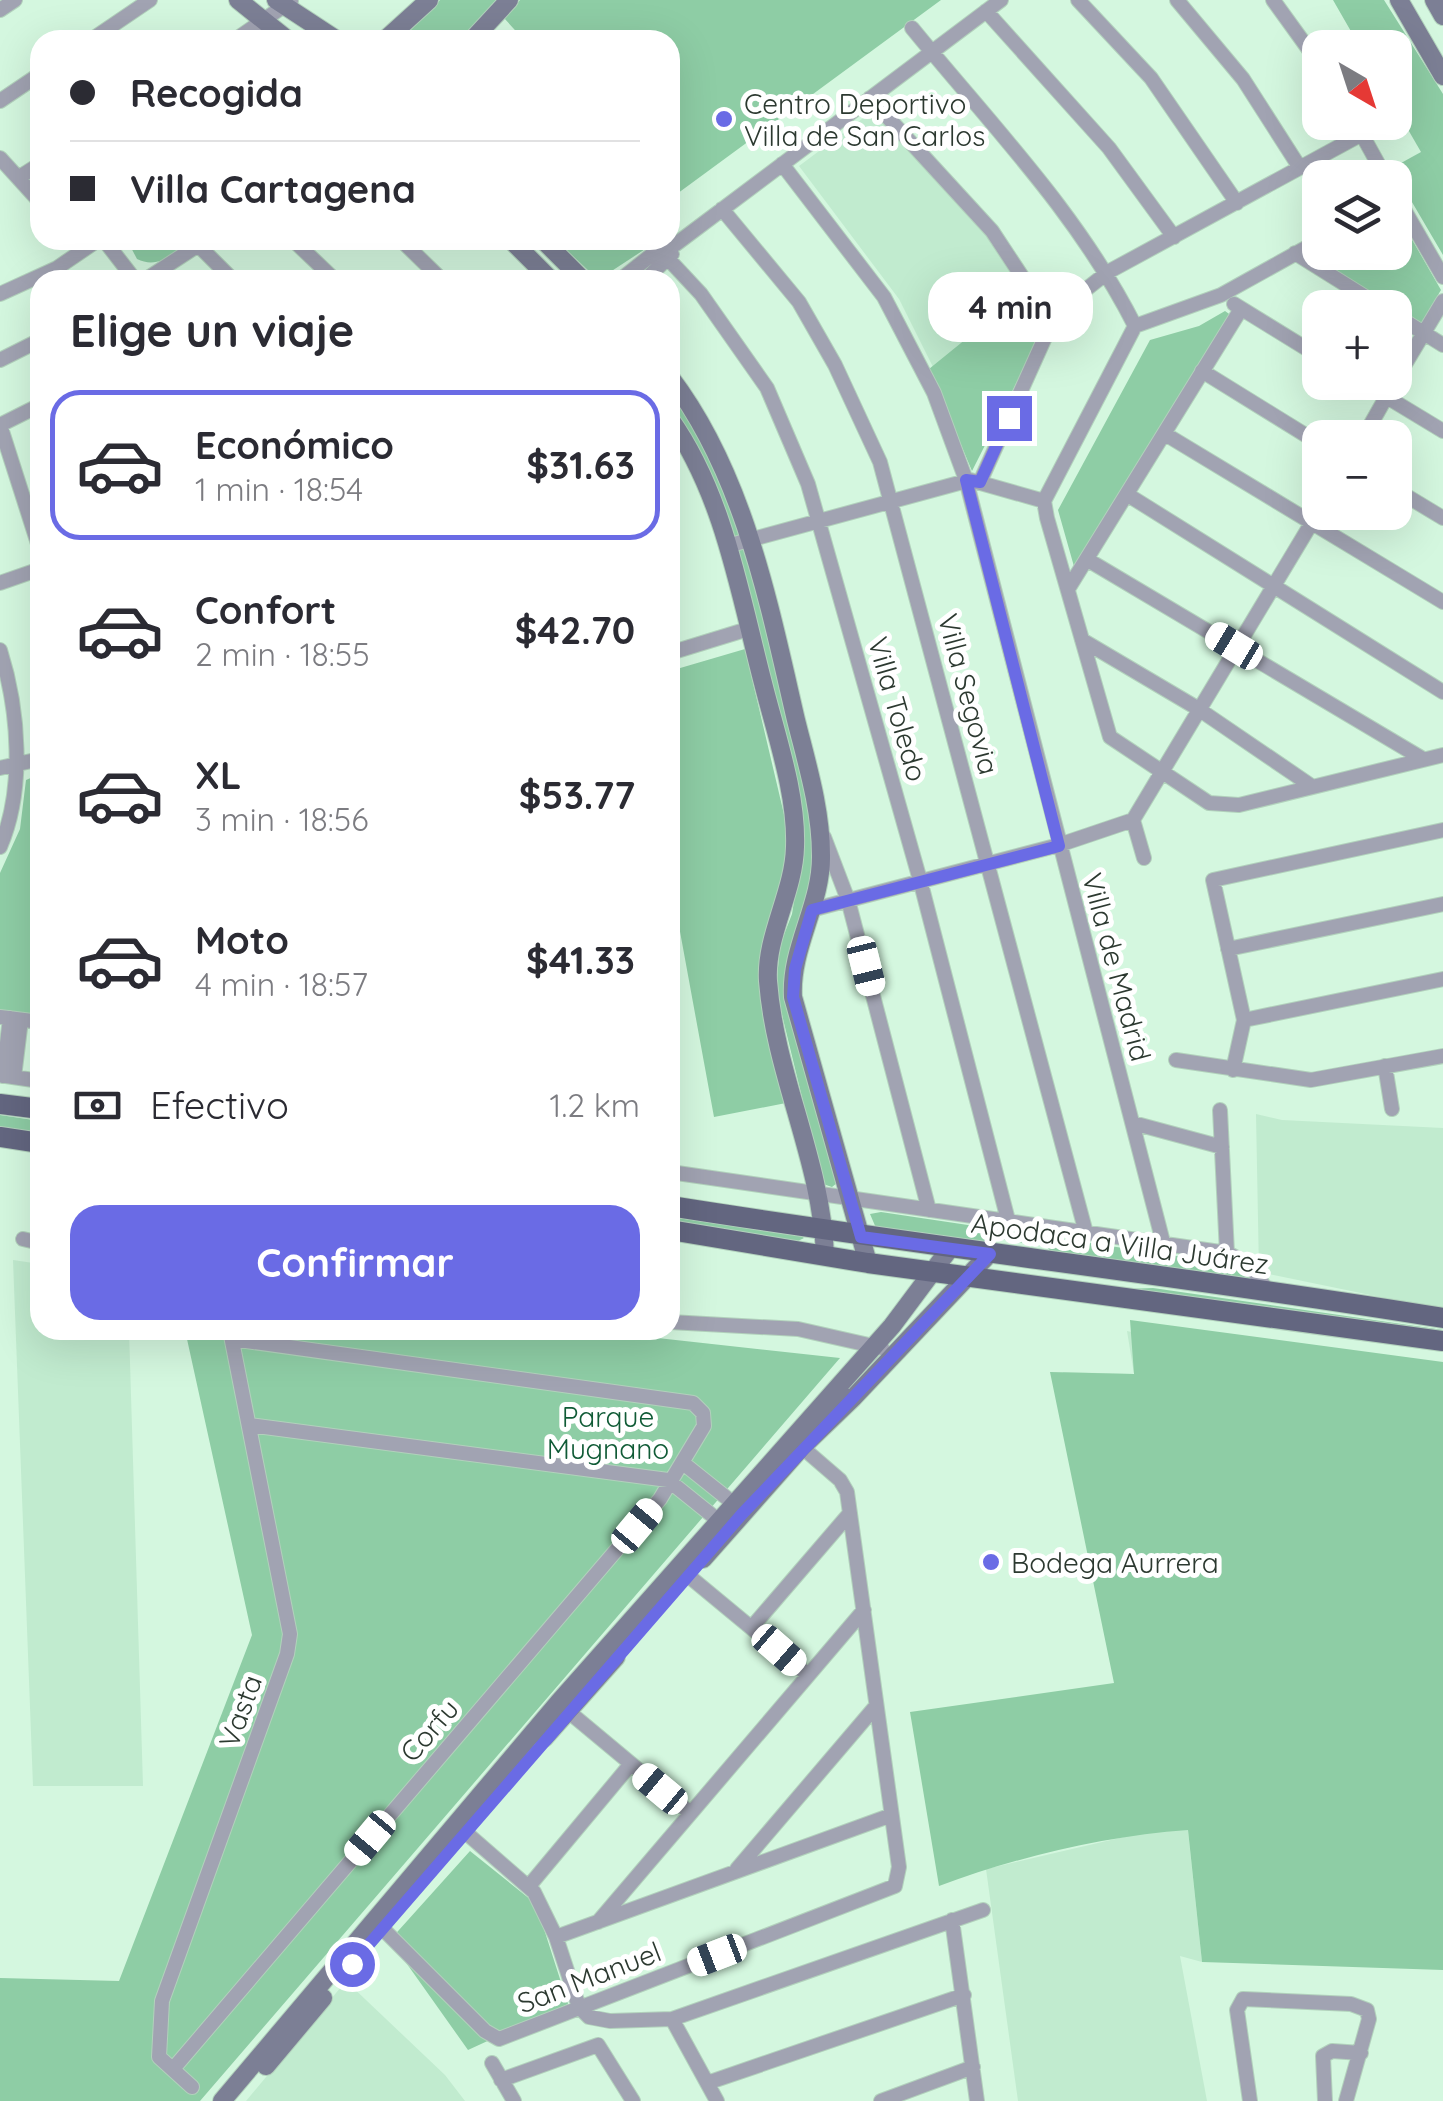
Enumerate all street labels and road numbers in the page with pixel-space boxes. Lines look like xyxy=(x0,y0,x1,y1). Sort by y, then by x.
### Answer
street label: Villa Segovia xyxy=(931,610,1007,778)
street label: Villa Toledo xyxy=(861,633,935,785)
street label: Villa de Madrid xyxy=(1075,869,1159,1065)
street label: Apodaca a Villa Juárez xyxy=(969,1205,1271,1281)
street label: Vasta xyxy=(211,1670,269,1752)
street label: Corfu xyxy=(392,1691,466,1769)
street label: San Manuel xyxy=(512,1934,666,2020)

